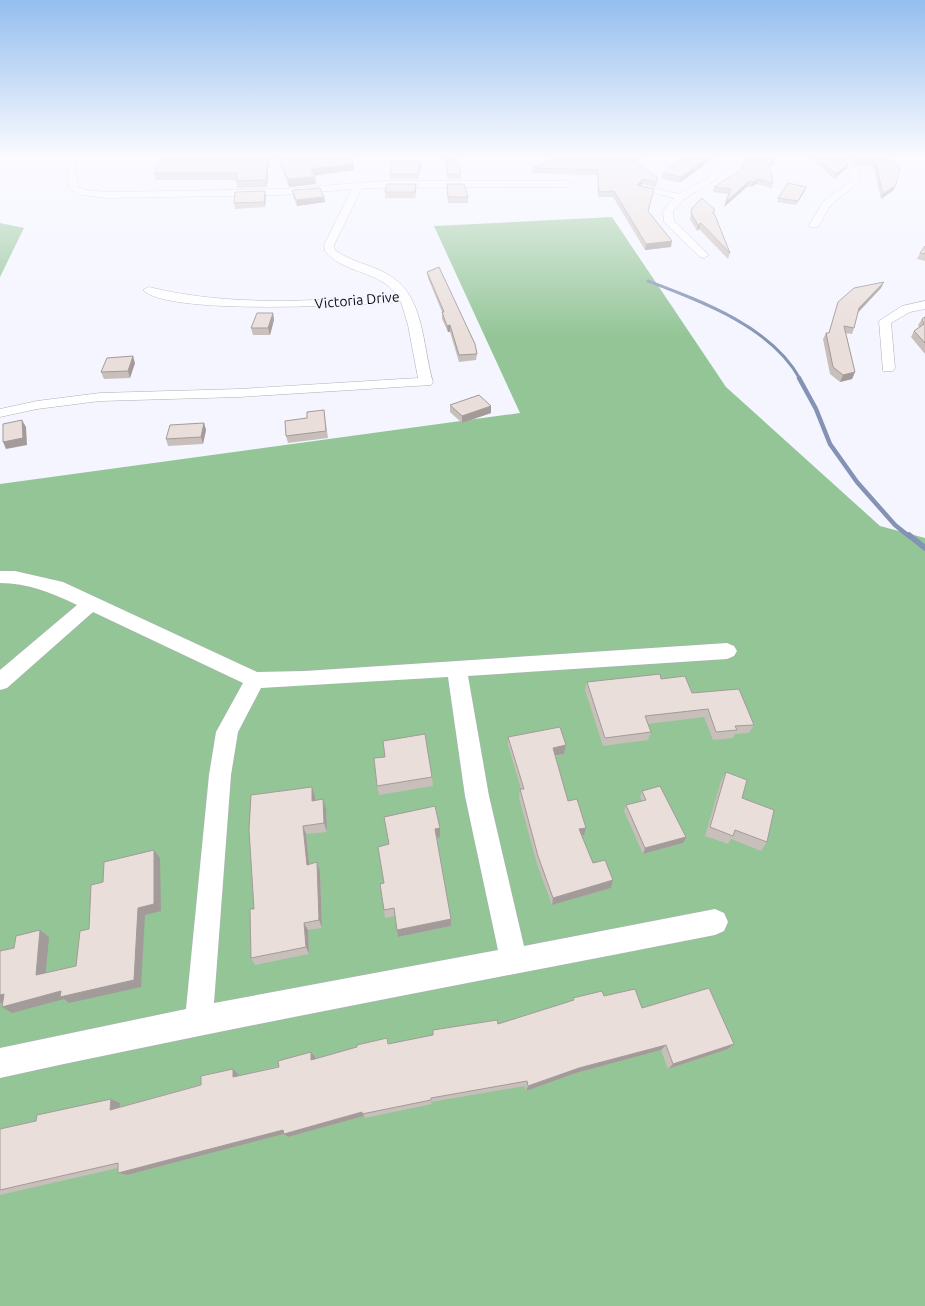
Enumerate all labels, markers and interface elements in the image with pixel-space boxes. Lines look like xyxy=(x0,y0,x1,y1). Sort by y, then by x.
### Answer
street label: Victoria Drive xyxy=(314,288,400,312)

